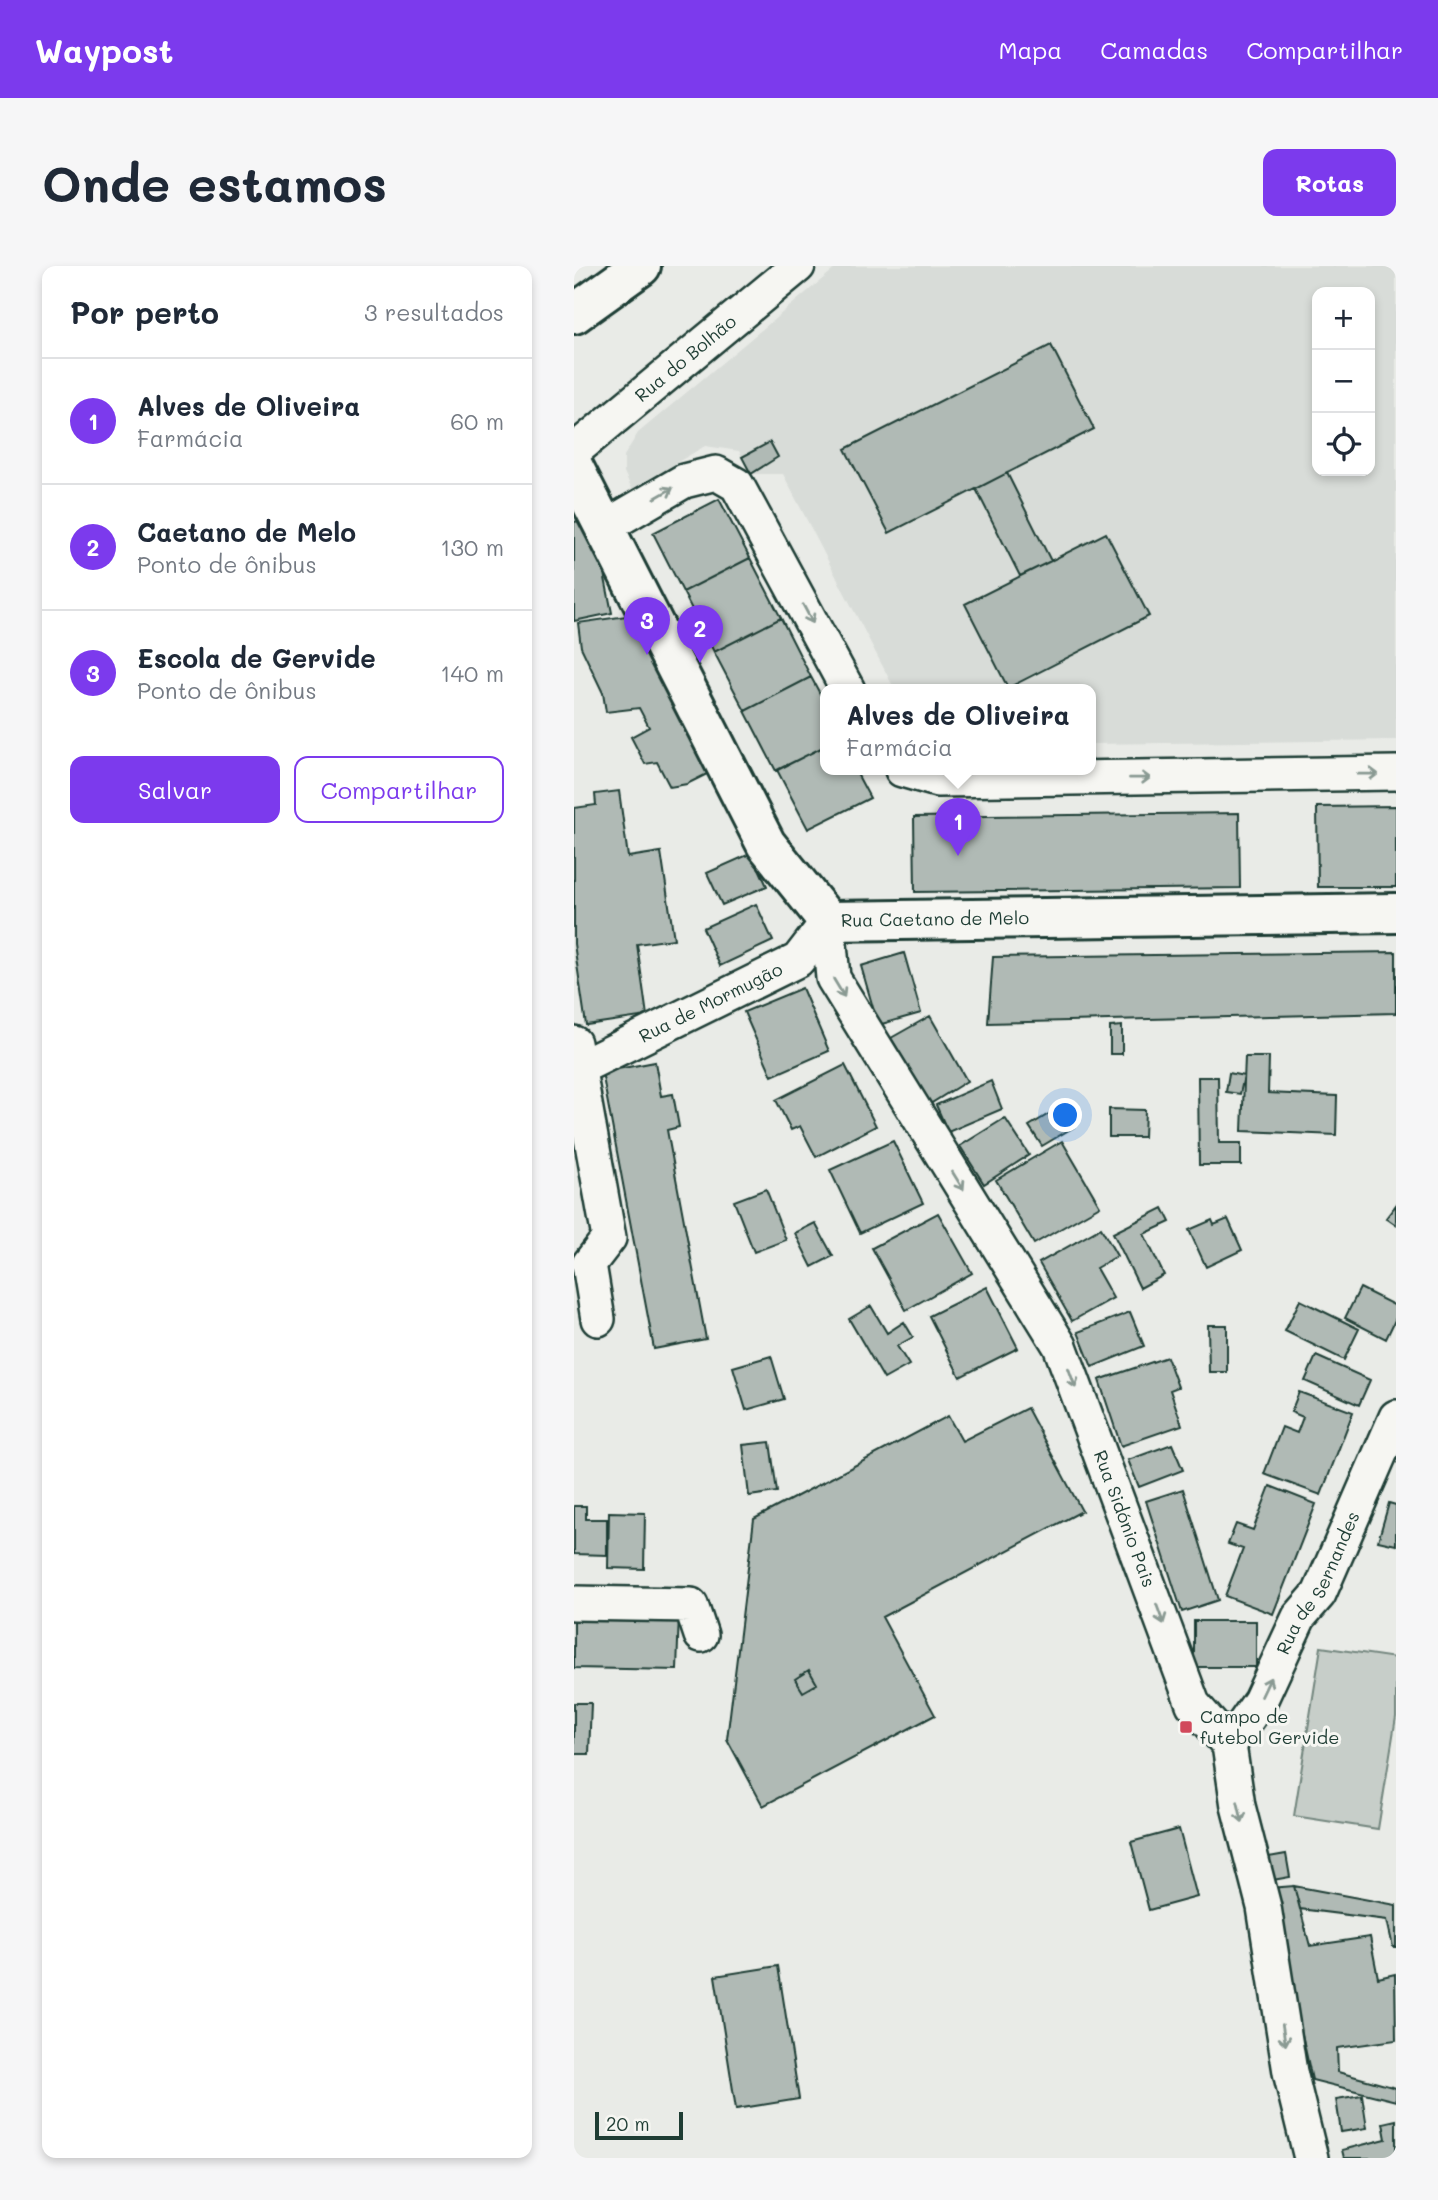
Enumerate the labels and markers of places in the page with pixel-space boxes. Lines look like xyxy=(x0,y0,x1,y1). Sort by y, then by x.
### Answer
pin: 3 xyxy=(624,597,670,655)
pin: 2 xyxy=(677,605,723,663)
pin: 1 xyxy=(935,798,981,856)
place label: Campo de futebol Gervide xyxy=(1200,1704,1339,1749)
marker: Campo de futebol Gervide xyxy=(1178,1719,1194,1735)

